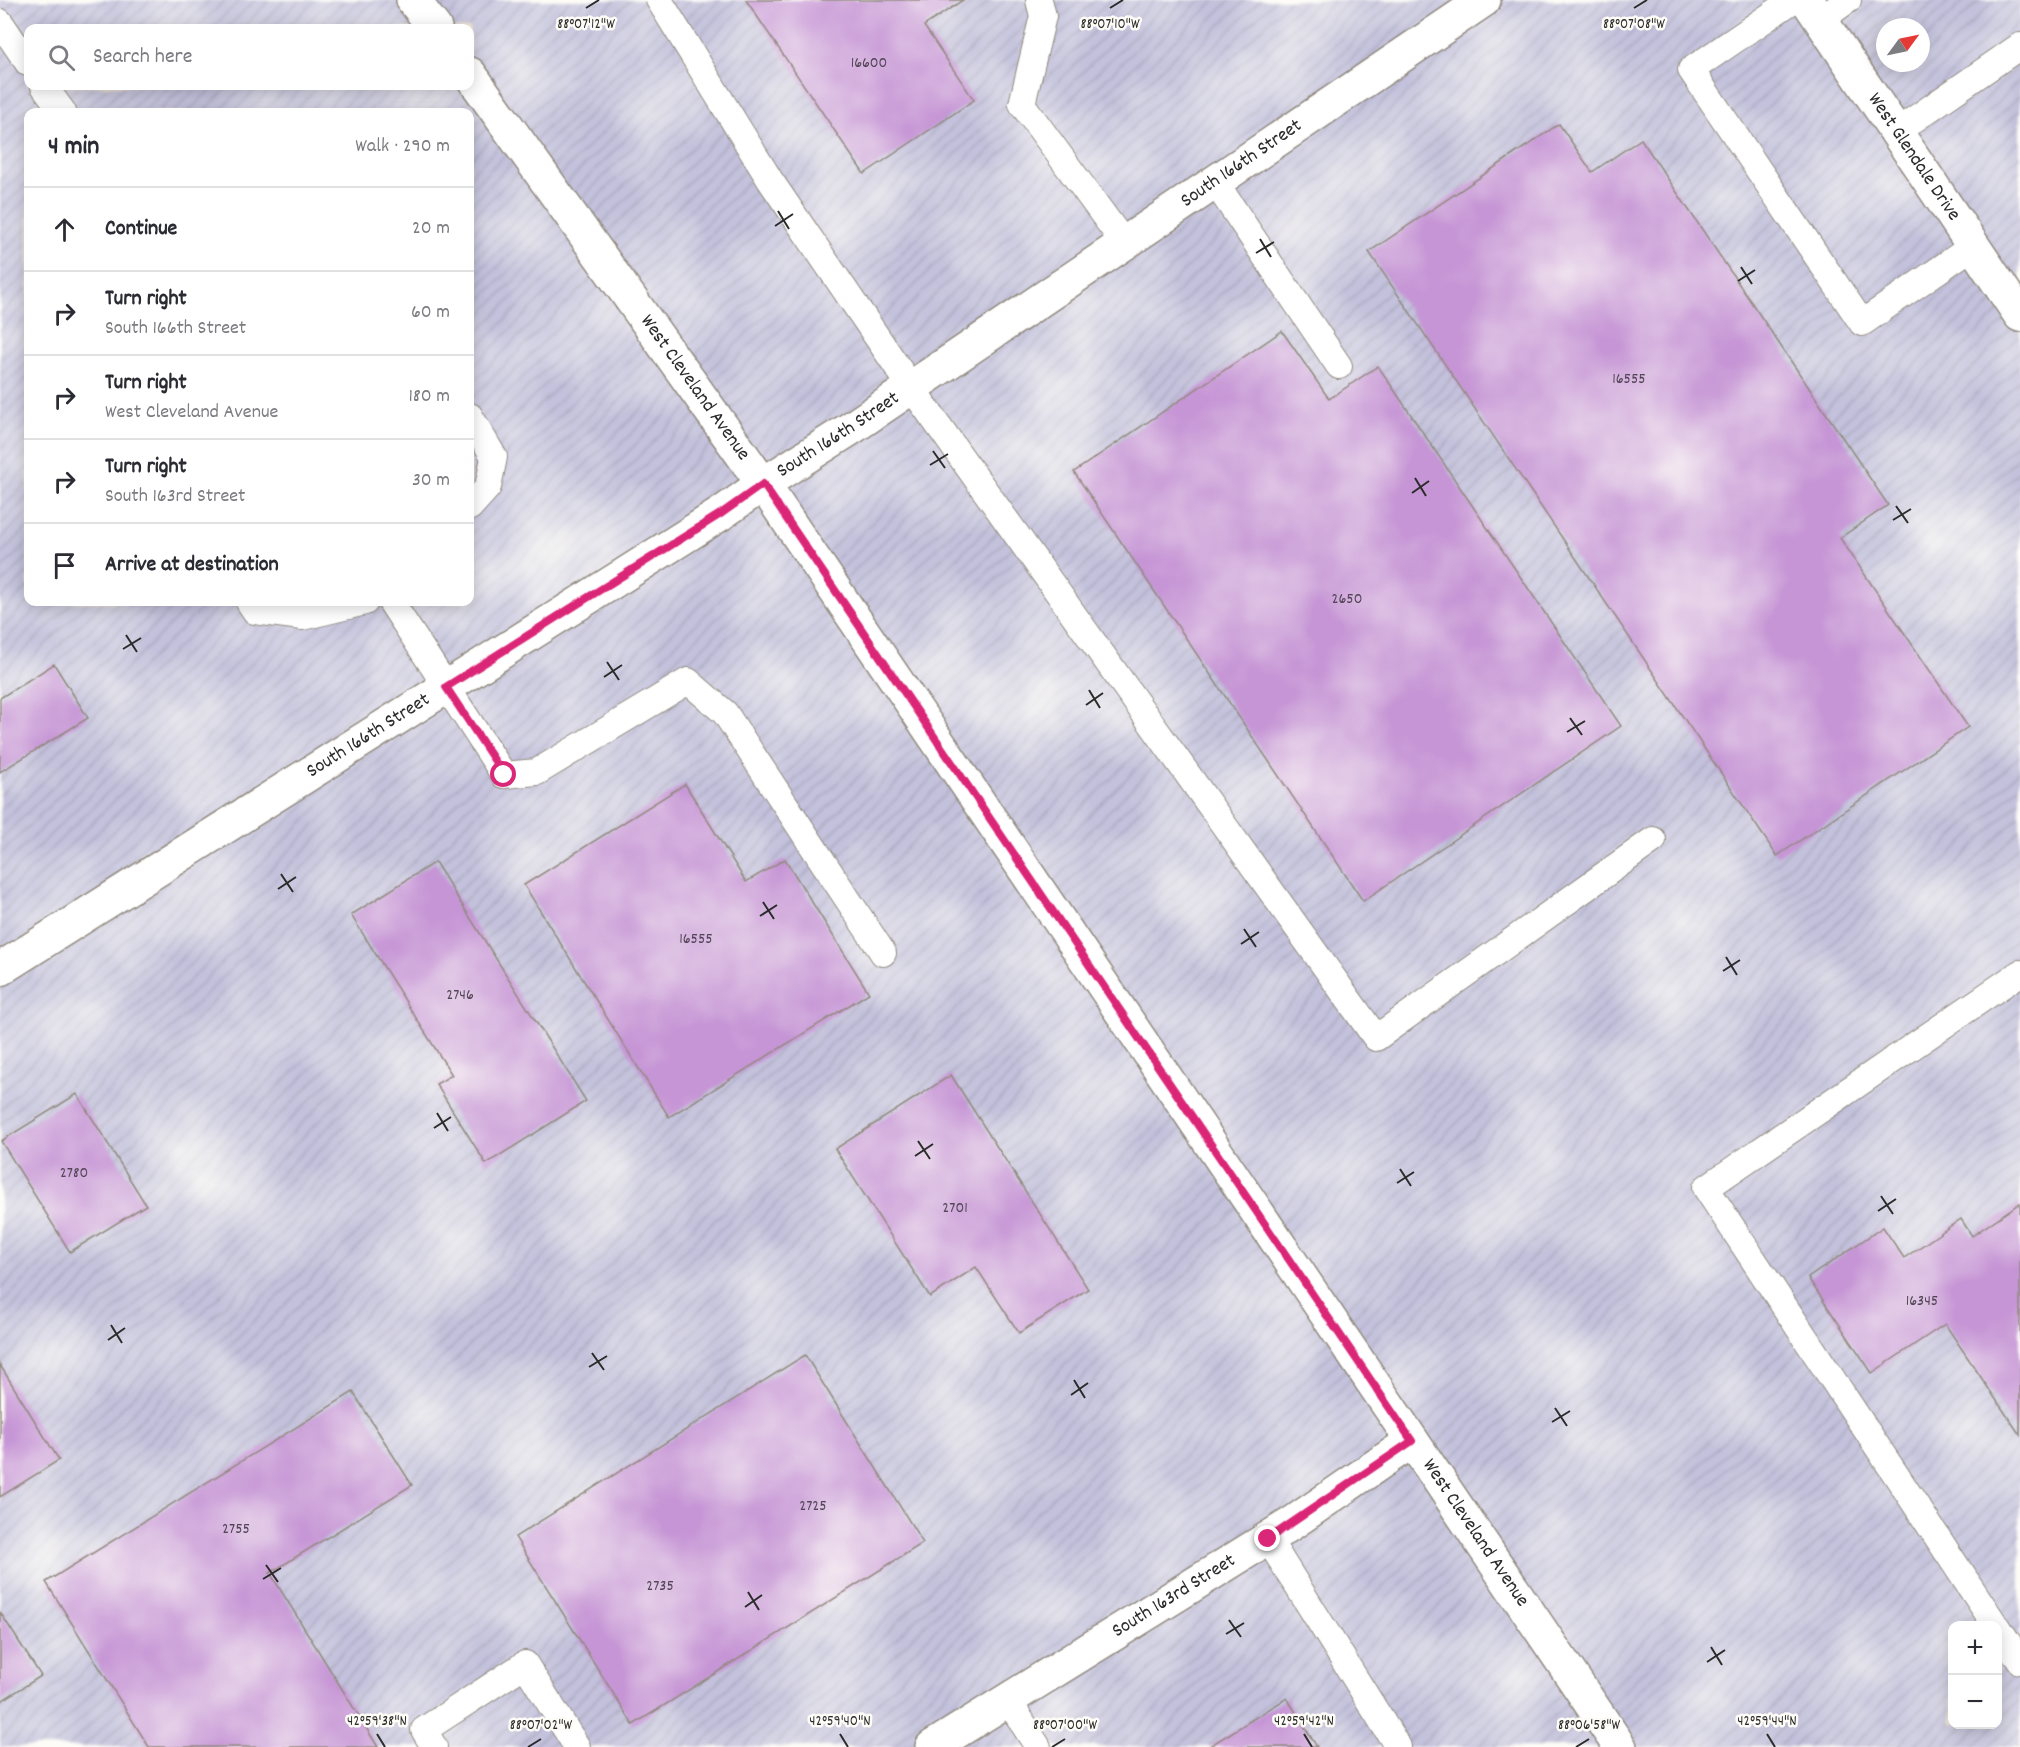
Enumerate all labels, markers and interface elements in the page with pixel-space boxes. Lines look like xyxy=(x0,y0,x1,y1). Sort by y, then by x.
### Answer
text: 88°07'12"W xyxy=(557,14,615,36)
text: 88°07'10"W xyxy=(1080,14,1140,36)
text: 88°07'08"W xyxy=(1603,14,1665,36)
north arrow xyxy=(1876,18,1930,72)
search box xyxy=(24,24,474,90)
icon: search xyxy=(45,41,78,74)
text: Search here xyxy=(93,42,192,73)
house number: 16600 xyxy=(851,52,887,75)
street label: West Glendale Drive xyxy=(1860,88,1967,227)
street label: South 166th Street xyxy=(1175,113,1308,215)
text: 4 min xyxy=(48,129,99,166)
text: Walk · 290 m xyxy=(355,133,450,161)
icon: ahead xyxy=(48,213,81,246)
text: Continue xyxy=(105,214,177,245)
text: 20 m xyxy=(412,215,450,243)
text: Turn right xyxy=(105,284,187,315)
icon: right xyxy=(48,297,81,330)
text: 60 m xyxy=(411,299,450,327)
street label: West Cleveland Avenue xyxy=(633,309,756,467)
text: South 166th Street xyxy=(105,315,246,343)
text: Turn right xyxy=(105,368,187,399)
house number: 16555 xyxy=(1612,368,1646,391)
icon: right xyxy=(48,381,81,414)
text: 180 m xyxy=(408,383,450,411)
street label: South 166th Street xyxy=(772,385,906,486)
text: West Cleveland Avenue xyxy=(105,399,278,427)
text: Turn right xyxy=(105,452,187,483)
icon: right xyxy=(48,465,81,498)
text: 30 m xyxy=(412,467,450,495)
text: South 163rd Street xyxy=(105,483,246,511)
icon: arrive xyxy=(48,549,81,582)
text: Arrive at destination xyxy=(105,550,279,581)
house number: 2650 xyxy=(1332,588,1362,611)
street label: South 166th Street xyxy=(301,687,436,786)
route start xyxy=(490,761,516,787)
house number: 16555 xyxy=(679,928,713,951)
house number: 2746 xyxy=(446,984,474,1007)
house number: 2780 xyxy=(60,1162,88,1185)
house number: 2701 xyxy=(942,1197,968,1220)
house number: 16345 xyxy=(1906,1290,1938,1313)
street label: West Cleveland Avenue xyxy=(1415,1454,1535,1613)
house number: 2725 xyxy=(799,1495,827,1518)
house number: 2755 xyxy=(222,1518,250,1541)
route end xyxy=(1254,1525,1280,1551)
street label: South 163rd Street xyxy=(1107,1548,1241,1646)
house number: 2735 xyxy=(646,1575,674,1598)
map controls xyxy=(1948,1621,2002,1729)
button: + xyxy=(1948,1621,2002,1675)
button: − xyxy=(1948,1675,2002,1729)
text: 42°59'38"N xyxy=(347,1711,407,1733)
text: 42°59'40"N xyxy=(809,1711,871,1733)
text: 42°59'42"N xyxy=(1274,1711,1334,1733)
text: 42°59'44"N xyxy=(1737,1711,1797,1733)
text: 88°07'02"W xyxy=(510,1715,573,1737)
text: 88°07'00"W xyxy=(1033,1715,1097,1737)
text: 88°06'58"W xyxy=(1558,1715,1621,1737)

